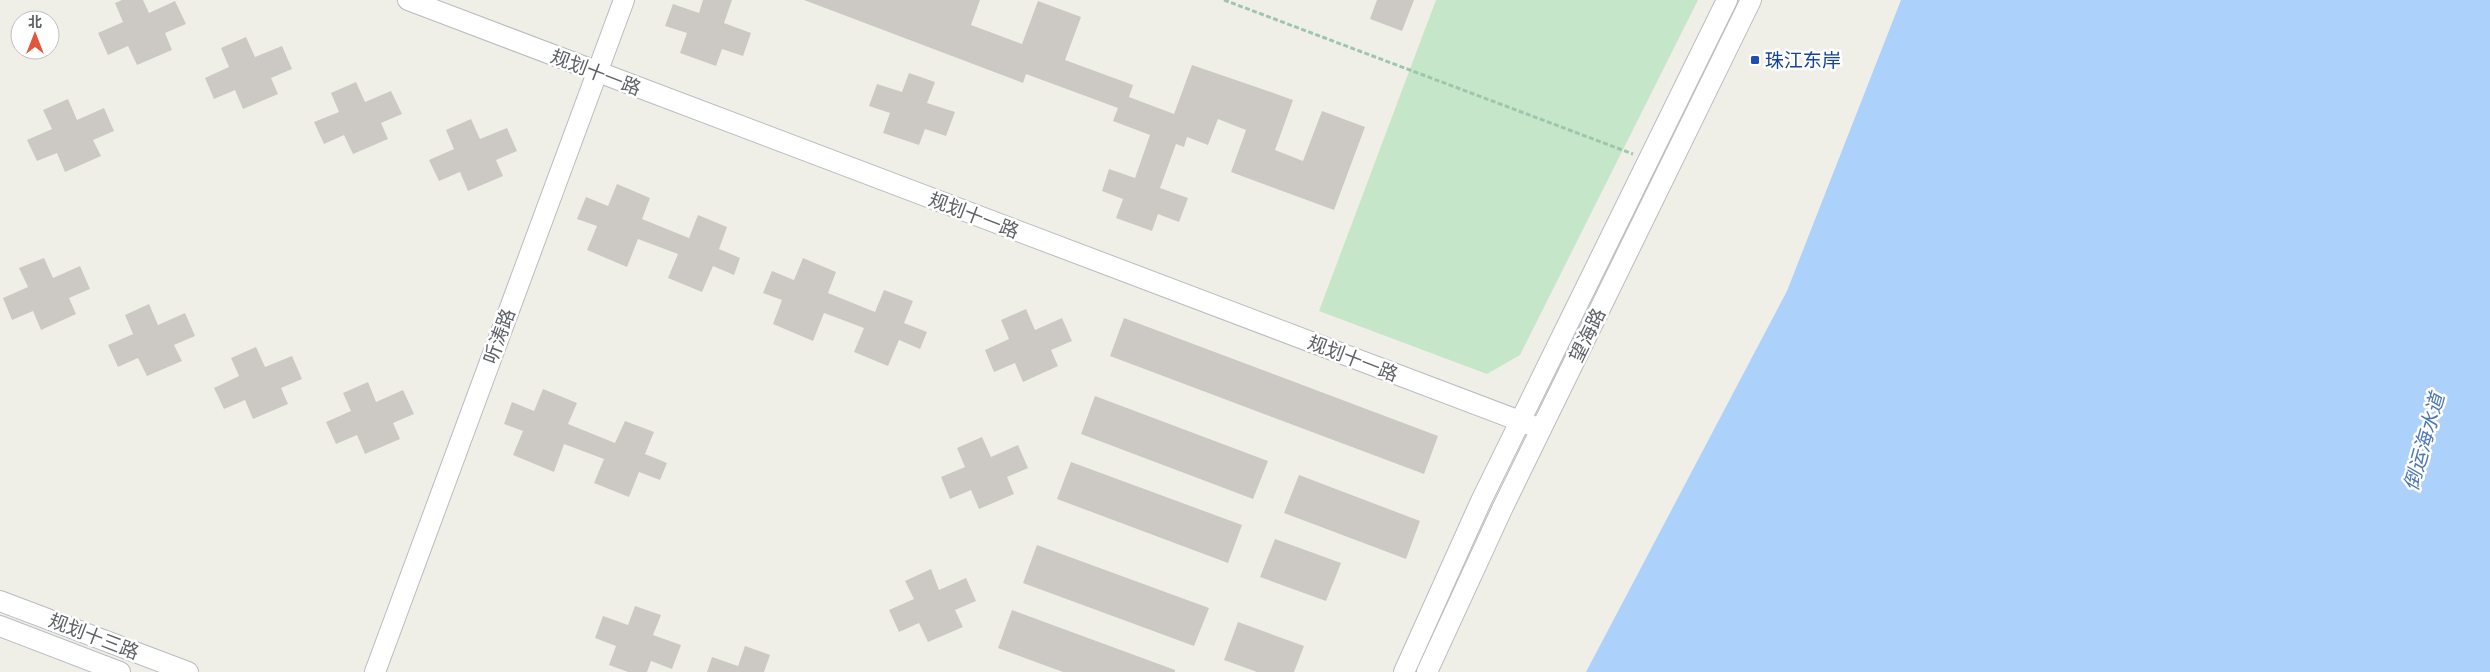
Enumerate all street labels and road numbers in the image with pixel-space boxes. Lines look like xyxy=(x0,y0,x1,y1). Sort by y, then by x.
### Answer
street label: 规划十一路 xyxy=(547,46,644,101)
street label: 规划十一路 xyxy=(925,189,1022,244)
street label: 望海路 xyxy=(1566,305,1611,366)
street label: 听涛路 xyxy=(480,306,521,367)
street label: 规划十一路 xyxy=(1304,332,1401,387)
street label: 规划十三路 xyxy=(45,610,142,665)

